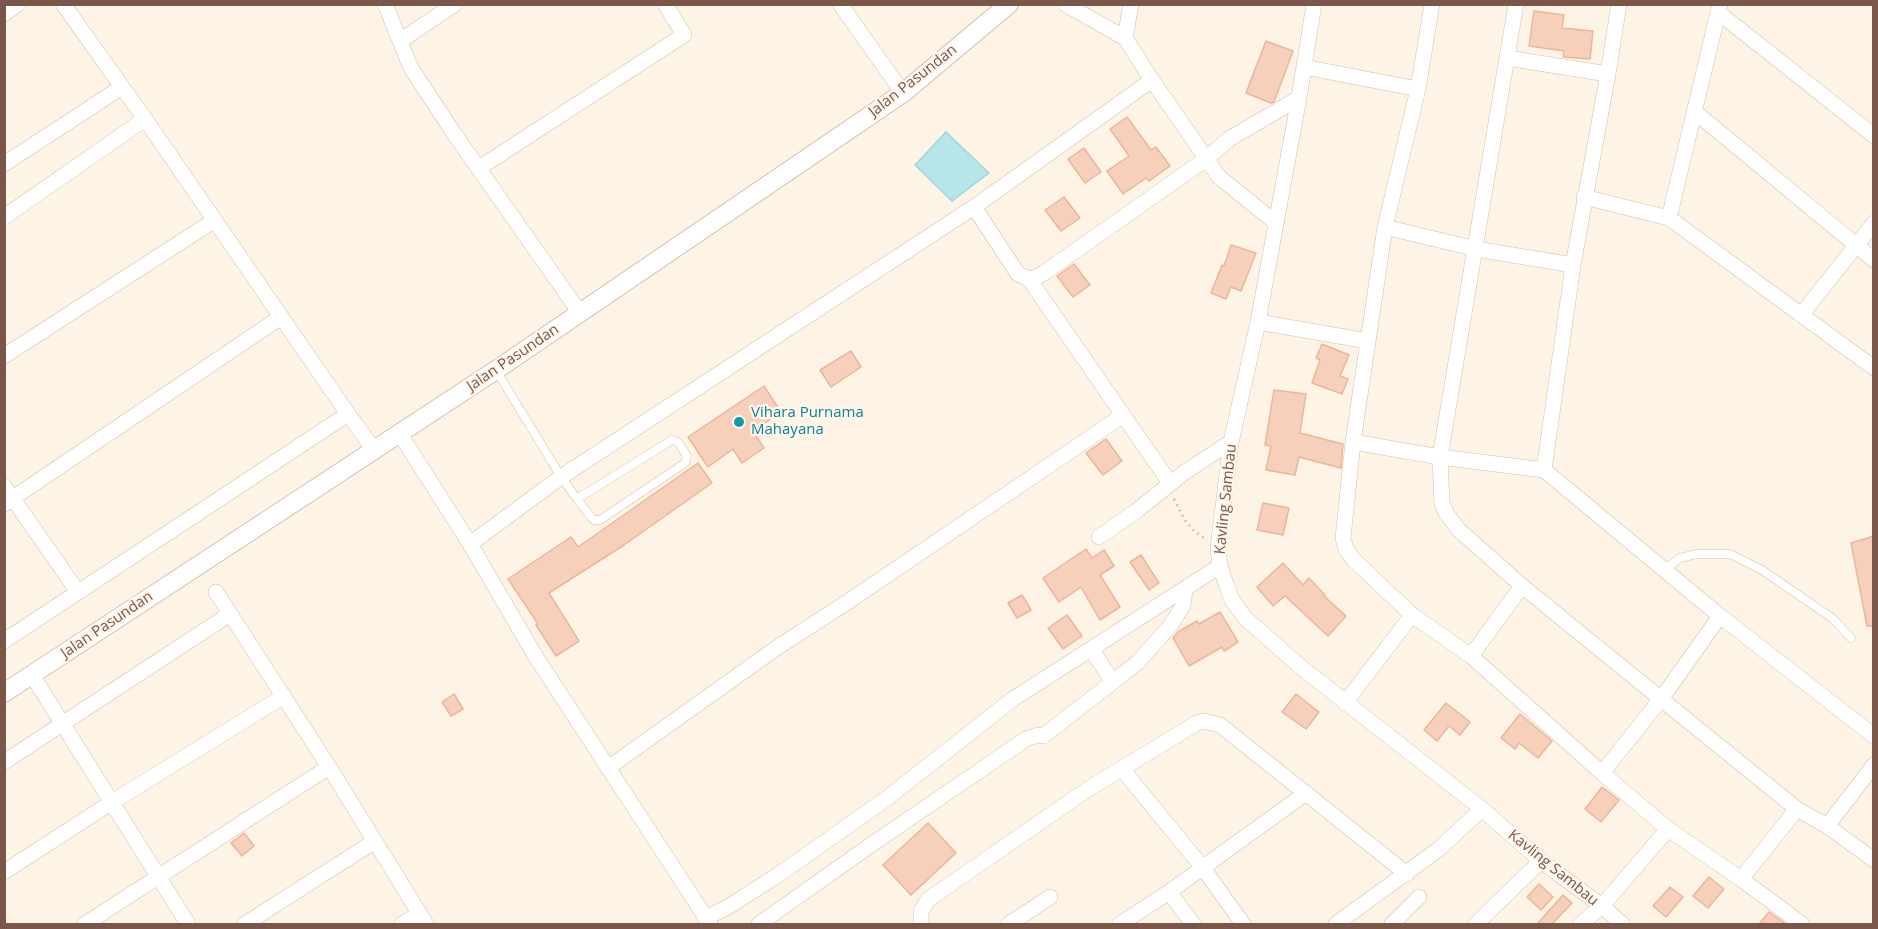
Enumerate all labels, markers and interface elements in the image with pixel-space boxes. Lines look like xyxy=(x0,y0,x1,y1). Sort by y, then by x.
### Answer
street label: Jalan Pasundan xyxy=(865,41,961,121)
street label: Jalan Pasundan xyxy=(464,321,562,395)
place label: Vihara Purnama Mahayana xyxy=(751,404,864,439)
marker: Vihara Purnama Mahayana xyxy=(732,415,746,429)
street label: Kavling Sambau xyxy=(1211,443,1241,555)
street label: Jalan Pasundan xyxy=(58,588,156,662)
street label: Kavling Sambau xyxy=(1504,826,1602,910)

